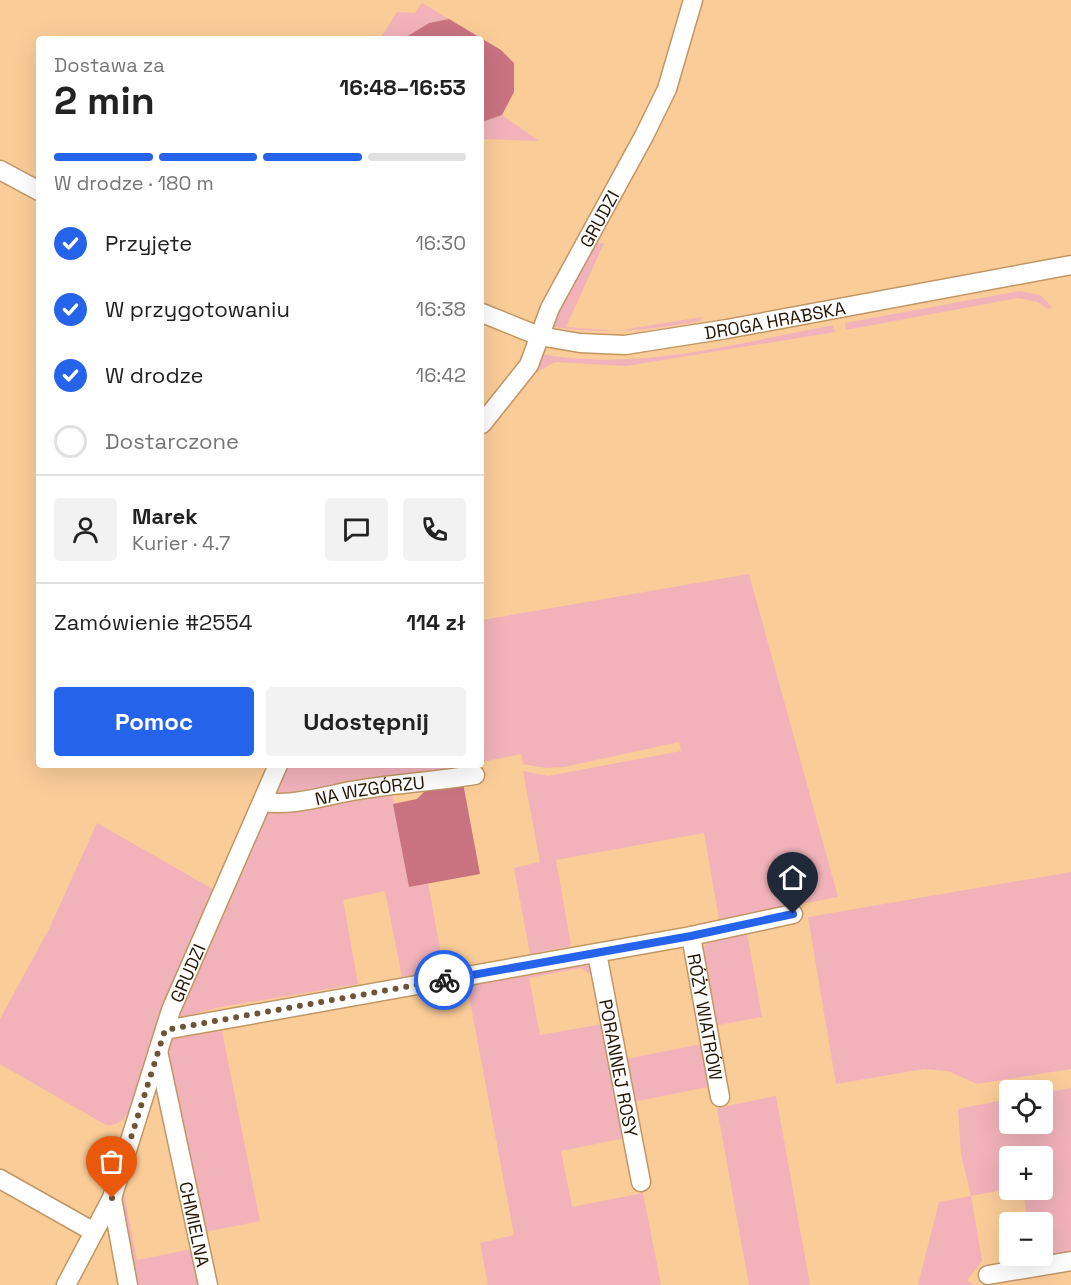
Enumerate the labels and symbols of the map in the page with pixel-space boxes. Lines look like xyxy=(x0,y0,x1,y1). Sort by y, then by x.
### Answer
street label: GRUDZI xyxy=(574,186,624,251)
street label: DROGA HRABSKA xyxy=(703,296,847,344)
street label: NA WZGÓRZU xyxy=(313,770,426,810)
pin xyxy=(767,852,818,914)
street label: GRUDZI xyxy=(164,940,210,1006)
courier xyxy=(414,950,474,1010)
street label: RÓŻY WIATRÓW xyxy=(683,951,728,1082)
street label: PORANNEJ ROSY xyxy=(595,997,644,1139)
pin xyxy=(86,1136,137,1198)
street label: CHMIELNA xyxy=(175,1179,215,1269)

